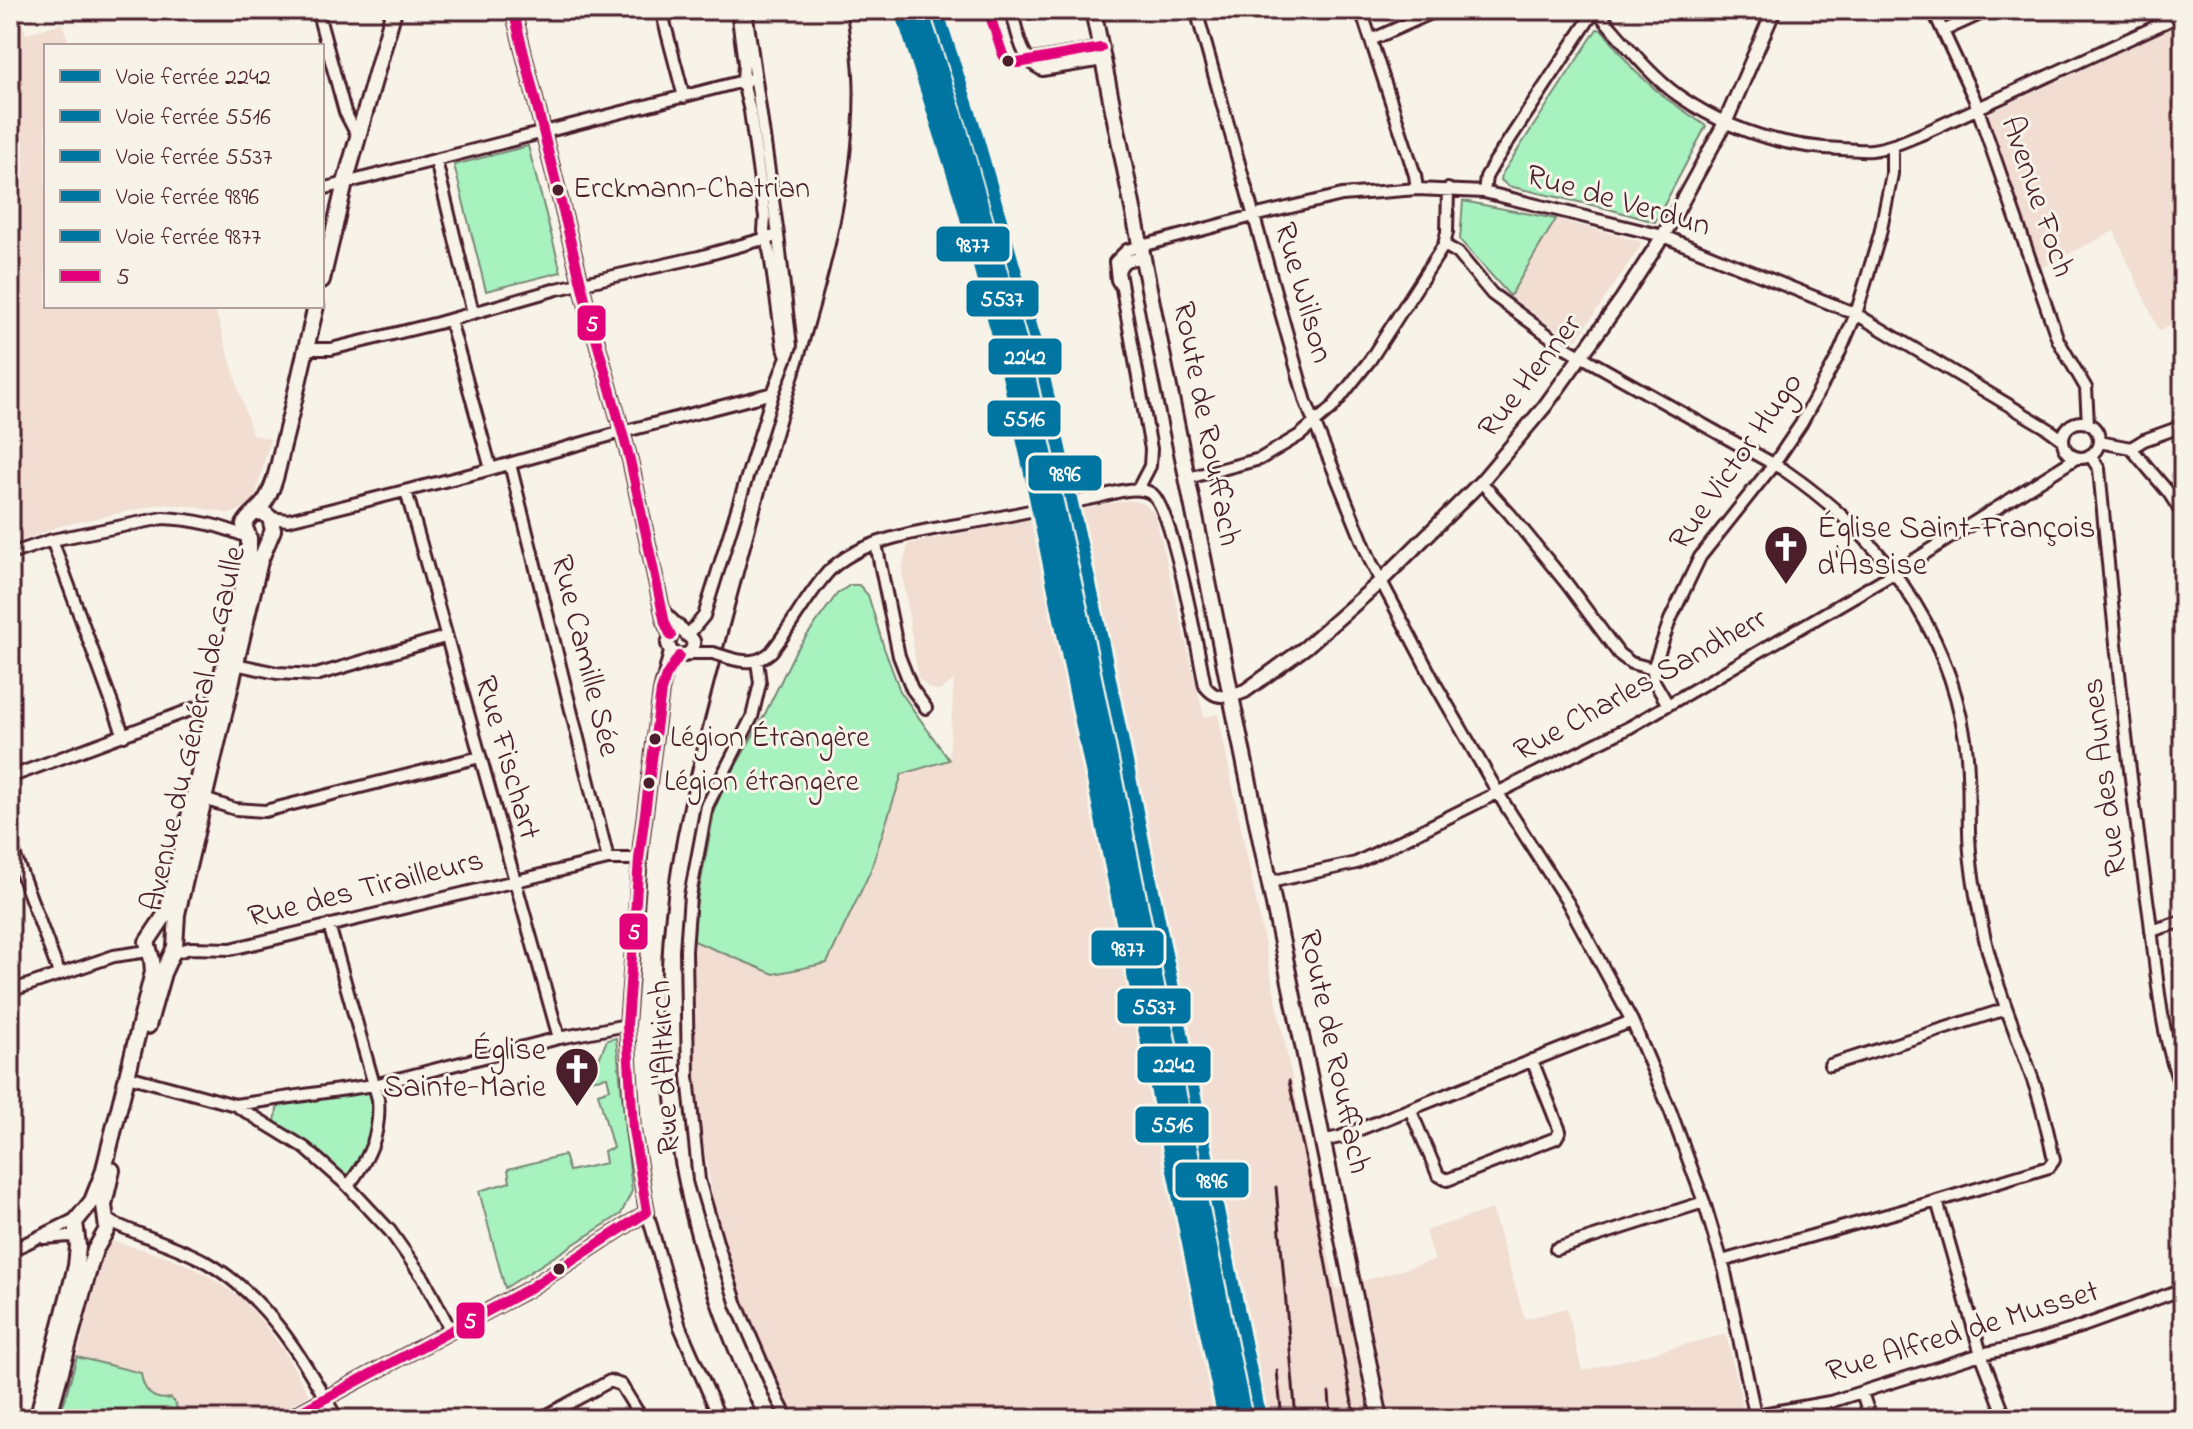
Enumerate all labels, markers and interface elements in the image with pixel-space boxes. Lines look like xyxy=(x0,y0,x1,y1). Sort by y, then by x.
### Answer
legend xyxy=(44,44,324,308)
unlabelled marker xyxy=(1000,53,1016,69)
text: Voie ferrée 2242 xyxy=(115,61,271,96)
text: Voie ferrée 5516 xyxy=(115,101,271,136)
street label: Avenue Foch xyxy=(1986,110,2086,284)
text: Voie ferrée 5537 xyxy=(115,141,272,176)
street label: Rue de Verdun xyxy=(1520,153,1716,251)
place label: Erckmann-Chatrian xyxy=(573,168,810,212)
text: Voie ferrée 9896 xyxy=(115,181,260,216)
marker: Erckmann-Chatrian xyxy=(550,182,566,198)
street label: Rue Wilson xyxy=(1259,217,1345,369)
text: Voie ferrée 9877 xyxy=(115,221,261,256)
line badge: 9877 xyxy=(935,225,1011,263)
text: 9877 xyxy=(955,231,990,263)
text: 5 xyxy=(116,261,130,296)
line badge: 5537 xyxy=(965,279,1040,318)
text: 5537 xyxy=(980,285,1025,317)
street label: Route de Rouffach xyxy=(1158,298,1252,550)
line badge: 5 xyxy=(576,304,607,342)
street label: Rue Henner xyxy=(1467,305,1595,449)
text: 5 xyxy=(586,310,599,342)
line badge: 2242 xyxy=(987,337,1063,376)
text: 2242 xyxy=(1003,343,1046,375)
street label: Rue Victor Hugo xyxy=(1658,363,1816,561)
line badge: 5516 xyxy=(986,399,1062,438)
text: 5516 xyxy=(1003,405,1045,437)
line badge: 9896 xyxy=(1027,454,1103,492)
text: 9896 xyxy=(1048,460,1081,492)
place label: Église Saint-François d'Assise xyxy=(1817,506,2095,590)
church icon: Église Saint-François d'Assise xyxy=(1762,523,1810,586)
street label: Avenue du Général de Gaulle xyxy=(130,541,260,916)
street label: Rue Camille Sée xyxy=(536,550,632,762)
street label: Rue Charles Sandherr xyxy=(1506,597,1776,775)
street label: Rue Fischart xyxy=(460,671,552,846)
street label: Rue des Aunes xyxy=(2071,675,2141,879)
place label: Légion Étrangère xyxy=(670,717,870,761)
marker: Légion Étrangère xyxy=(647,731,663,747)
place label: Légion étrangère xyxy=(664,761,859,805)
marker: Légion étrangère xyxy=(641,775,657,791)
street label: Rue des Tirailleurs xyxy=(243,838,489,942)
line badge: 5 xyxy=(618,912,649,951)
text: 5 xyxy=(628,918,641,950)
street label: Route de Rouffach xyxy=(1284,926,1382,1178)
line badge: 9877 xyxy=(1090,929,1165,967)
text: 9877 xyxy=(1110,935,1145,967)
street label: Rue d'Altkirch xyxy=(638,979,694,1155)
line badge: 5537 xyxy=(1116,987,1192,1025)
text: 5537 xyxy=(1132,993,1177,1025)
place label: Église Sainte-Marie xyxy=(383,1028,547,1112)
church icon: Église Sainte-Marie xyxy=(553,1045,601,1108)
line badge: 2242 xyxy=(1136,1045,1212,1084)
text: 2242 xyxy=(1152,1051,1195,1083)
line badge: 5516 xyxy=(1134,1105,1210,1144)
text: 5516 xyxy=(1151,1111,1193,1143)
line badge: 9896 xyxy=(1174,1161,1250,1199)
text: 9896 xyxy=(1195,1167,1228,1199)
unlabelled marker xyxy=(551,1261,567,1277)
street label: Rue Alfred de Musset xyxy=(1821,1269,2105,1397)
line badge: 5 xyxy=(455,1301,486,1340)
text: 5 xyxy=(464,1307,477,1339)

